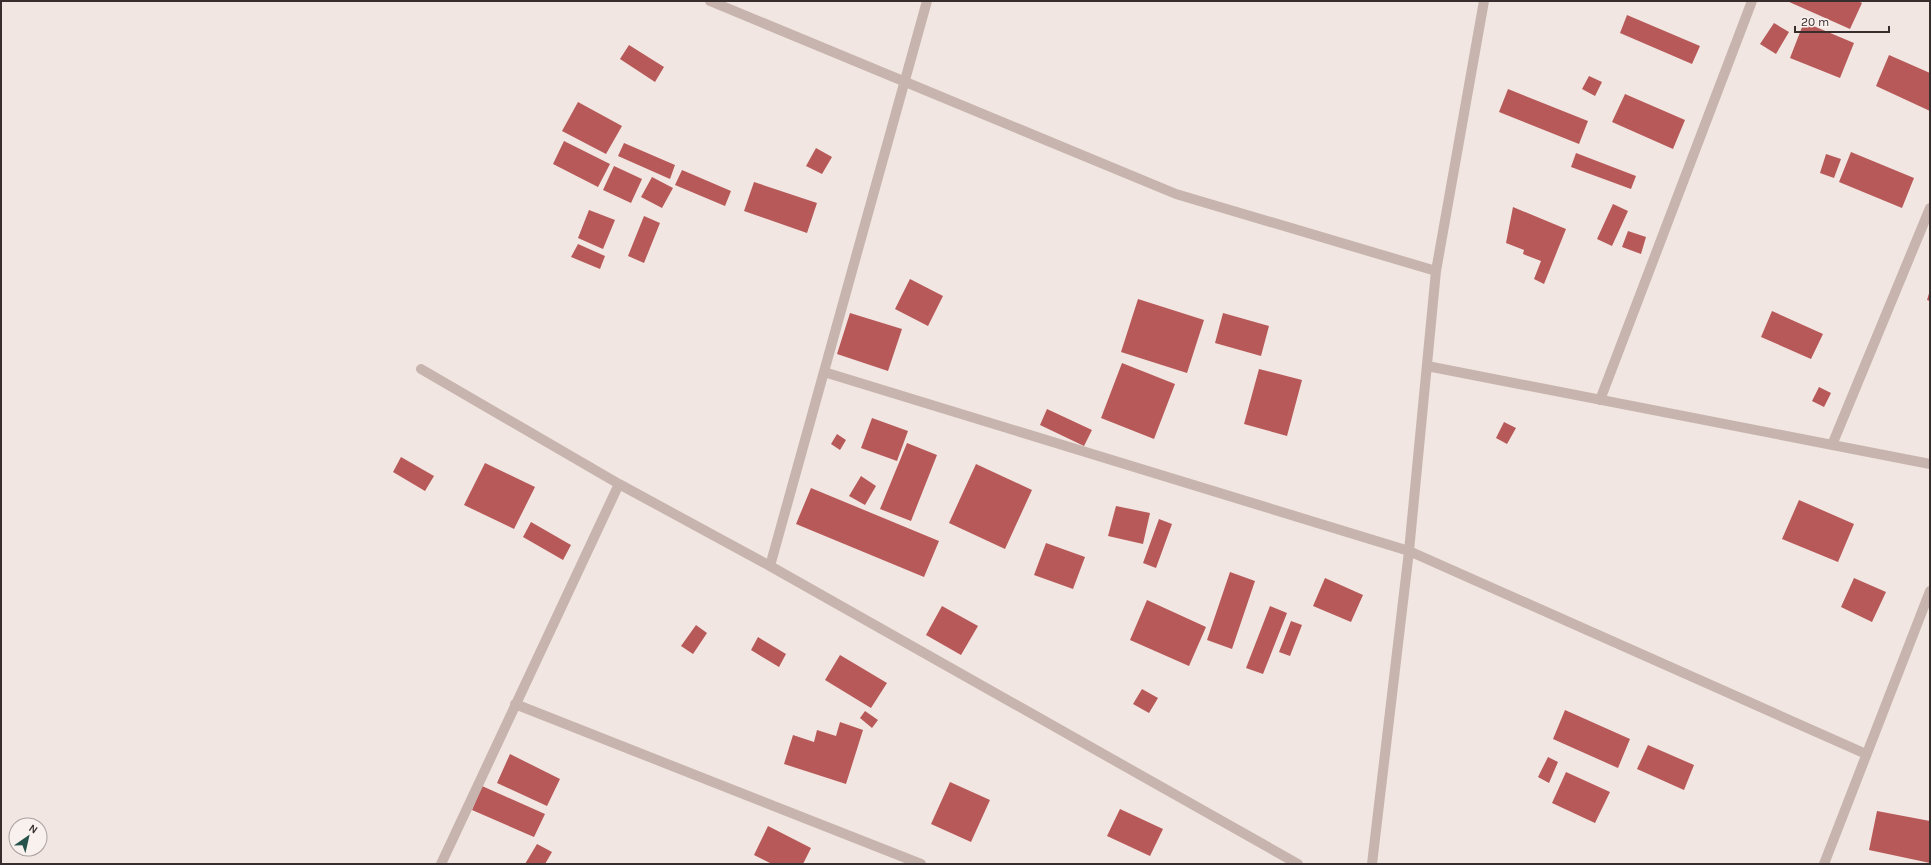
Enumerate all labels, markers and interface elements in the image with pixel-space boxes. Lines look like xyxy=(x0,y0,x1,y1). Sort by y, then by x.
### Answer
scale bar xyxy=(1795,8,1889,34)
text: 20 m xyxy=(1801,15,1829,29)
north arrow xyxy=(8,817,48,857)
text: N xyxy=(26,822,40,837)

